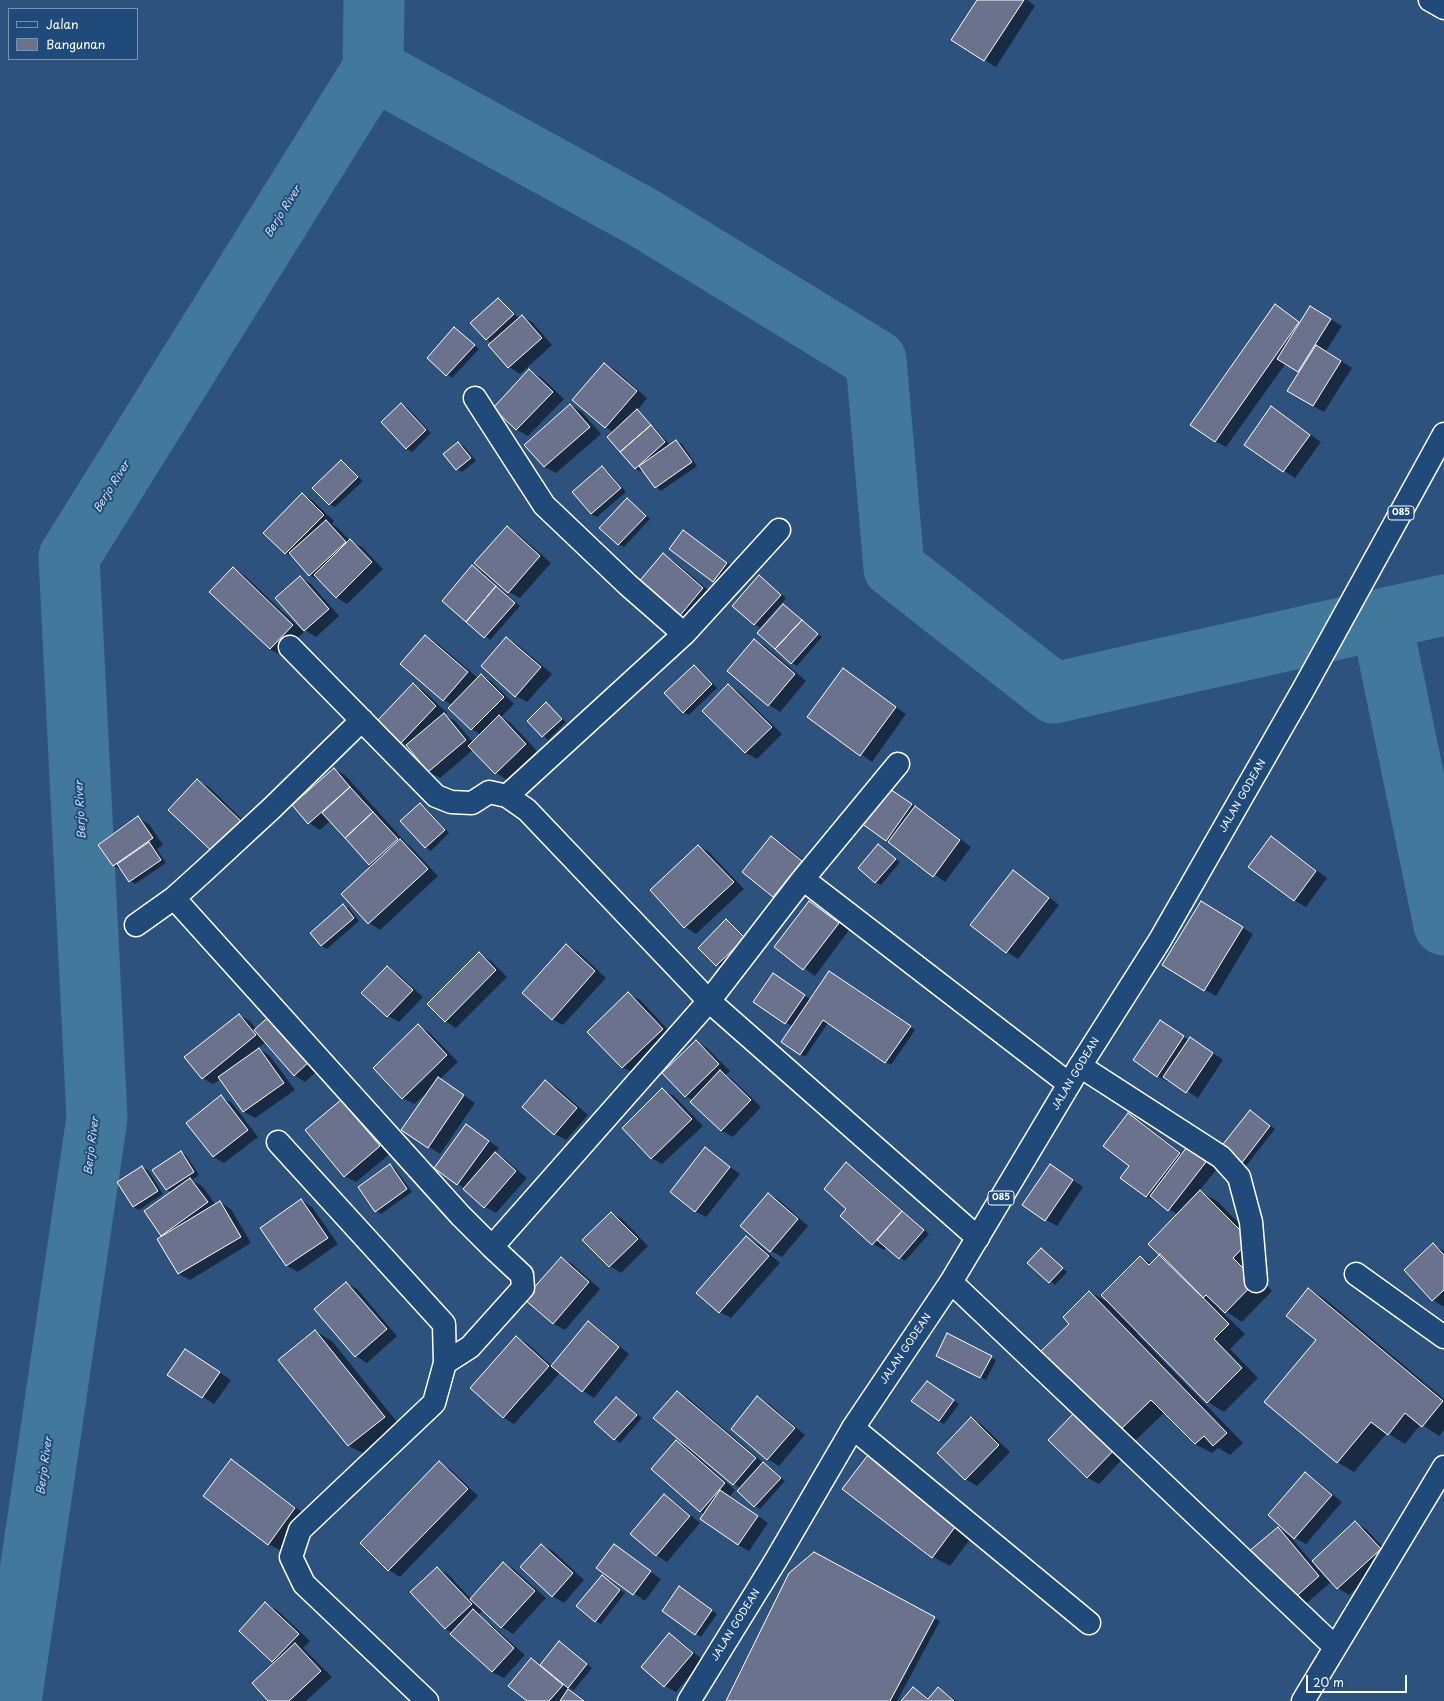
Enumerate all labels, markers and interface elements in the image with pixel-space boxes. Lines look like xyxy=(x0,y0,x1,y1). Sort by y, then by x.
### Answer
legend xyxy=(8,8,138,60)
text: Jalan xyxy=(46,15,79,33)
text: Bangunan xyxy=(46,35,105,53)
water label: Berjo River xyxy=(262,184,304,240)
water label: Berjo River xyxy=(91,459,133,515)
road number: 085 xyxy=(1388,506,1414,520)
street label: JALAN GODEAN xyxy=(1217,757,1269,835)
water label: Berjo River xyxy=(73,781,89,839)
street label: JALAN GODEAN xyxy=(1050,1036,1102,1112)
water label: Berjo River xyxy=(82,1116,102,1176)
road number: 085 xyxy=(988,1191,1014,1205)
street label: JALAN GODEAN xyxy=(878,1311,934,1387)
water label: Berjo River xyxy=(34,1436,56,1496)
street label: JALAN GODEAN xyxy=(709,1587,763,1663)
scale bar xyxy=(1308,1667,1409,1693)
text: 20 m xyxy=(1313,1673,1344,1691)

